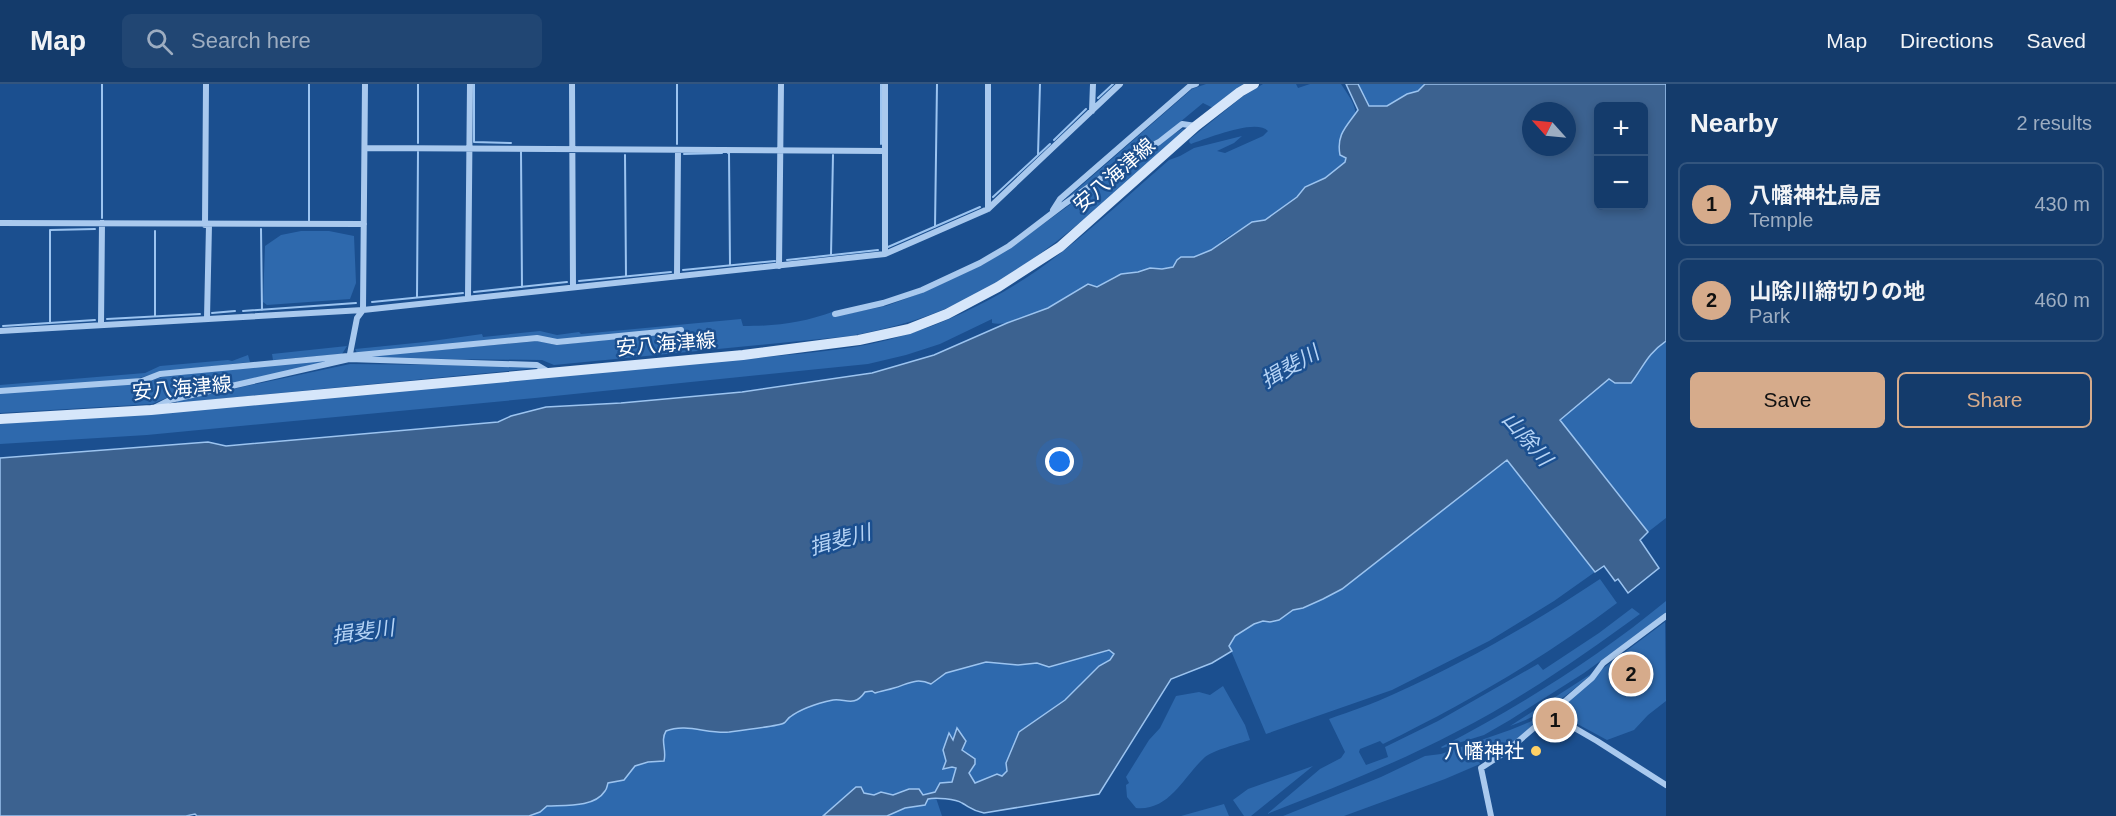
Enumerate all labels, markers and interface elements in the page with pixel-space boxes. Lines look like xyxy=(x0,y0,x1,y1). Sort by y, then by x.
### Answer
search box xyxy=(122,14,542,68)
text: Map xyxy=(30,25,86,56)
icon: search xyxy=(143,25,176,58)
text: Search here xyxy=(191,28,311,53)
text: Map xyxy=(1826,29,1867,52)
text: Directions xyxy=(1900,29,1993,52)
text: Saved xyxy=(2026,29,2086,52)
north arrow xyxy=(1522,102,1576,156)
map controls xyxy=(1594,102,1648,210)
button: + xyxy=(1594,102,1648,156)
text: Nearby xyxy=(1690,108,1778,138)
text: 2 results xyxy=(2016,112,2092,134)
street label: 安八海津線 xyxy=(1069,134,1159,216)
button: − xyxy=(1594,156,1648,210)
text: 八幡神社鳥居 xyxy=(1749,183,1881,208)
text: 1 xyxy=(1706,193,1717,215)
text: 430 m xyxy=(2034,193,2090,215)
text: Temple xyxy=(1749,209,1813,231)
text: 山除川締切りの地 xyxy=(1749,279,1925,304)
text: 2 xyxy=(1706,289,1717,311)
text: 460 m xyxy=(2034,289,2090,311)
text: Park xyxy=(1749,305,1790,327)
street label: 安八海津線 xyxy=(615,329,717,359)
water label: 揖斐川 xyxy=(1257,340,1325,392)
button: Save xyxy=(1690,372,1885,428)
button: Share xyxy=(1897,372,2092,428)
street label: 安八海津線 xyxy=(131,373,233,403)
water label: 山除川 xyxy=(1498,407,1558,471)
your location xyxy=(1045,447,1074,476)
water label: 揖斐川 xyxy=(806,520,875,559)
water label: 揖斐川 xyxy=(330,615,398,647)
pin: 2 xyxy=(1612,652,1650,696)
pin: 1 xyxy=(1536,698,1574,742)
place label: 八幡神社 xyxy=(1444,740,1524,762)
marker: 八幡神社 xyxy=(1529,744,1543,758)

